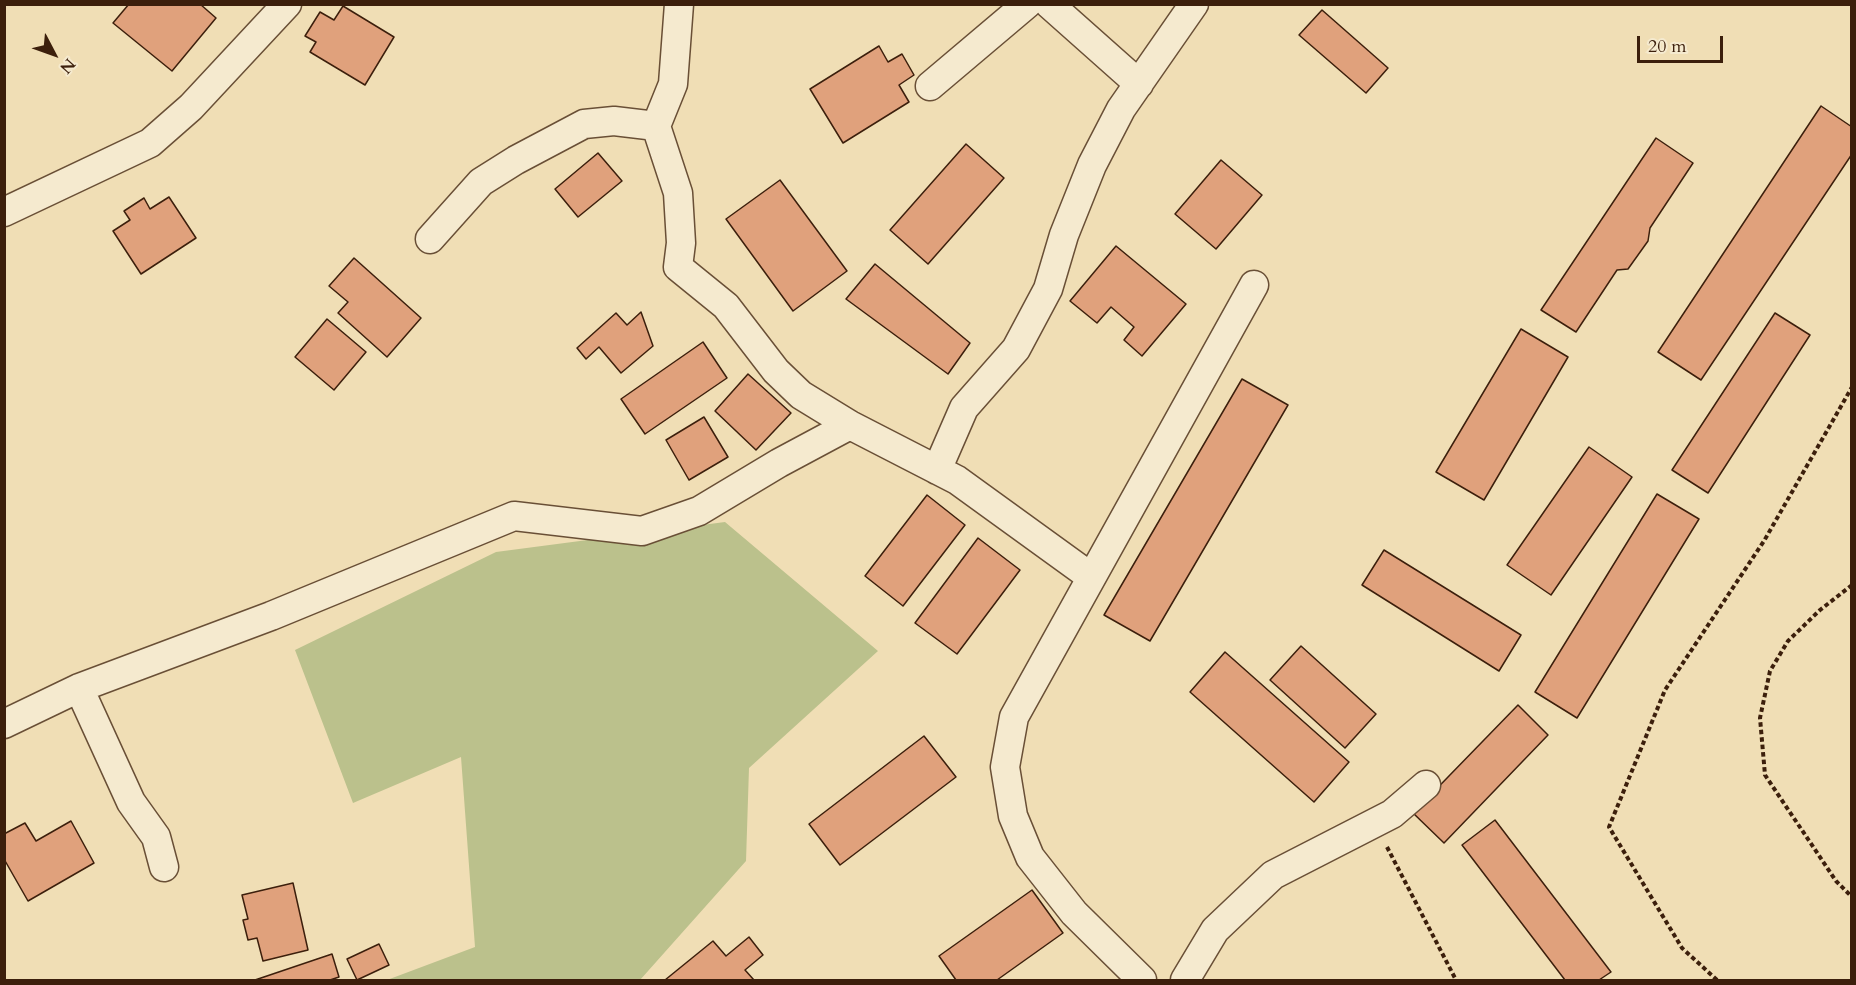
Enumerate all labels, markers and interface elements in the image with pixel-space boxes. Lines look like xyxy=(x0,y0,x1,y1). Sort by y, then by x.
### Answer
north arrow xyxy=(24,24,84,84)
scale bar xyxy=(1640,24,1726,62)
text: 20 m xyxy=(1648,34,1687,59)
text: N xyxy=(55,53,80,78)

